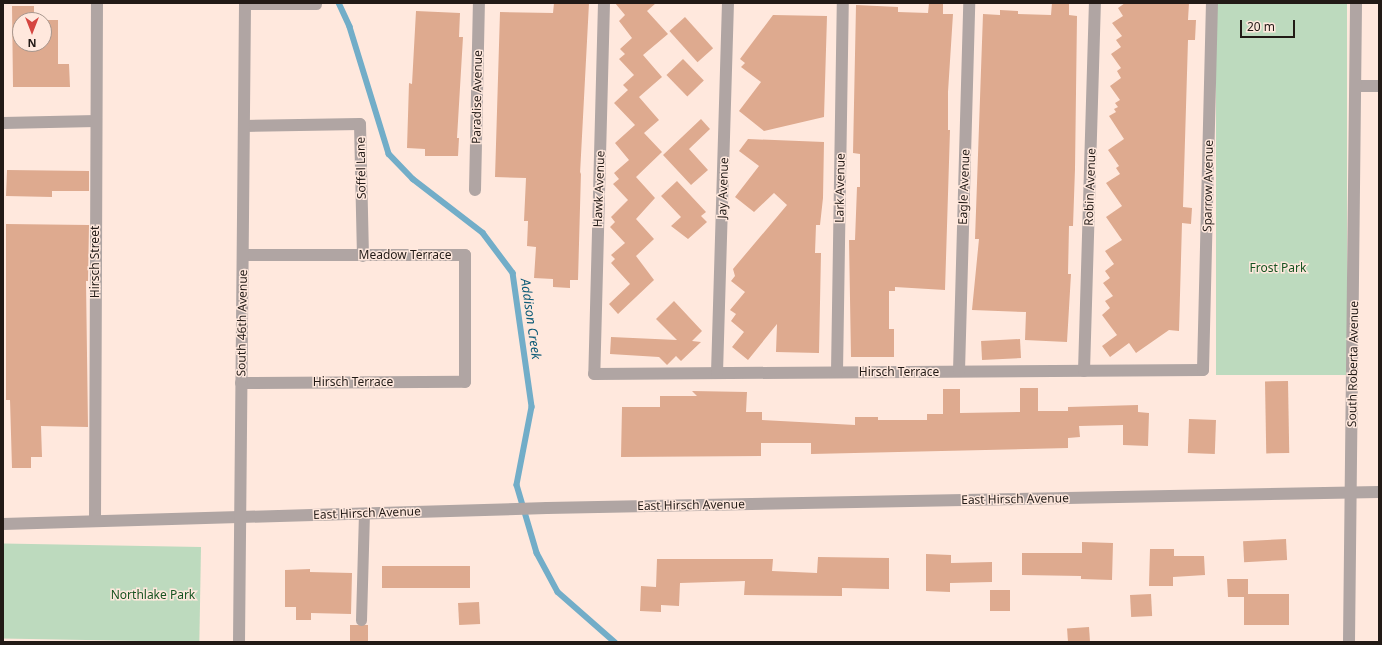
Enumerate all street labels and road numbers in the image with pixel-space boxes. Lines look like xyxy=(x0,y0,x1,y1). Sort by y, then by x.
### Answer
street label: Paradise Avenue xyxy=(469,50,485,144)
street label: Soffel Lane xyxy=(353,137,369,199)
street label: Sparrow Avenue xyxy=(1200,140,1216,232)
street label: Robin Avenue xyxy=(1081,148,1099,226)
street label: Eagle Avenue xyxy=(955,149,973,225)
street label: Hawk Avenue xyxy=(590,150,608,228)
street label: Lark Avenue xyxy=(832,153,848,223)
street label: Jay Avenue xyxy=(715,157,731,219)
street label: Hirsch Street xyxy=(88,226,102,298)
street label: Meadow Terrace xyxy=(359,248,451,262)
street label: South 46th Avenue xyxy=(234,269,250,377)
street label: South Roberta Avenue xyxy=(1345,301,1361,427)
street label: Hirsch Terrace xyxy=(859,365,939,379)
street label: Hirsch Terrace xyxy=(313,375,393,389)
street label: East Hirsch Avenue xyxy=(961,491,1069,507)
street label: East Hirsch Avenue xyxy=(637,497,745,513)
street label: East Hirsch Avenue xyxy=(313,504,421,522)

